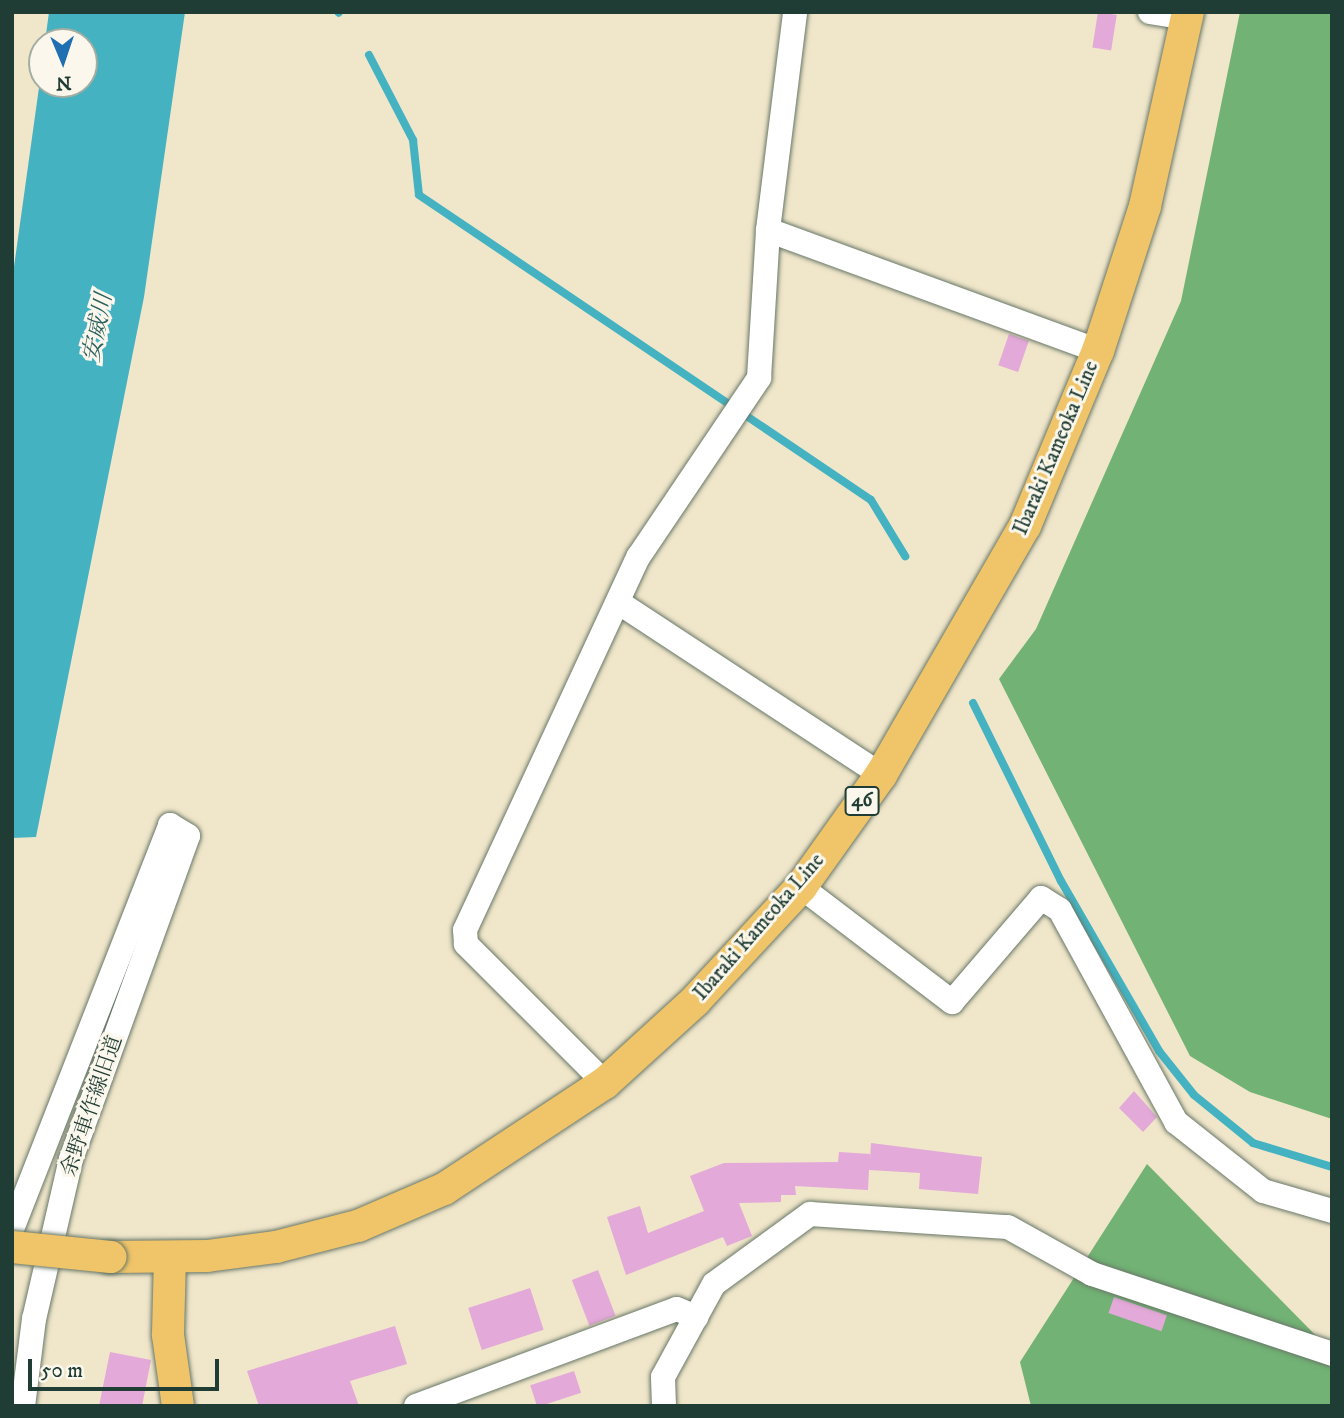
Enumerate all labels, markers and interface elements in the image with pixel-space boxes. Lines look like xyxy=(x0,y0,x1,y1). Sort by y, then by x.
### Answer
north arrow xyxy=(28,28,98,98)
text: N xyxy=(55,71,72,94)
water label: 安威川 xyxy=(79,292,119,364)
street label: Ibaraki Kameoka Line xyxy=(1008,357,1104,539)
road number: 46 xyxy=(844,786,880,816)
street label: Ibaraki Kameoka Line xyxy=(688,848,830,1006)
street label: 余野車作線旧道 xyxy=(56,1032,128,1180)
scale bar xyxy=(32,1344,222,1388)
text: 50 m xyxy=(41,1358,83,1384)

